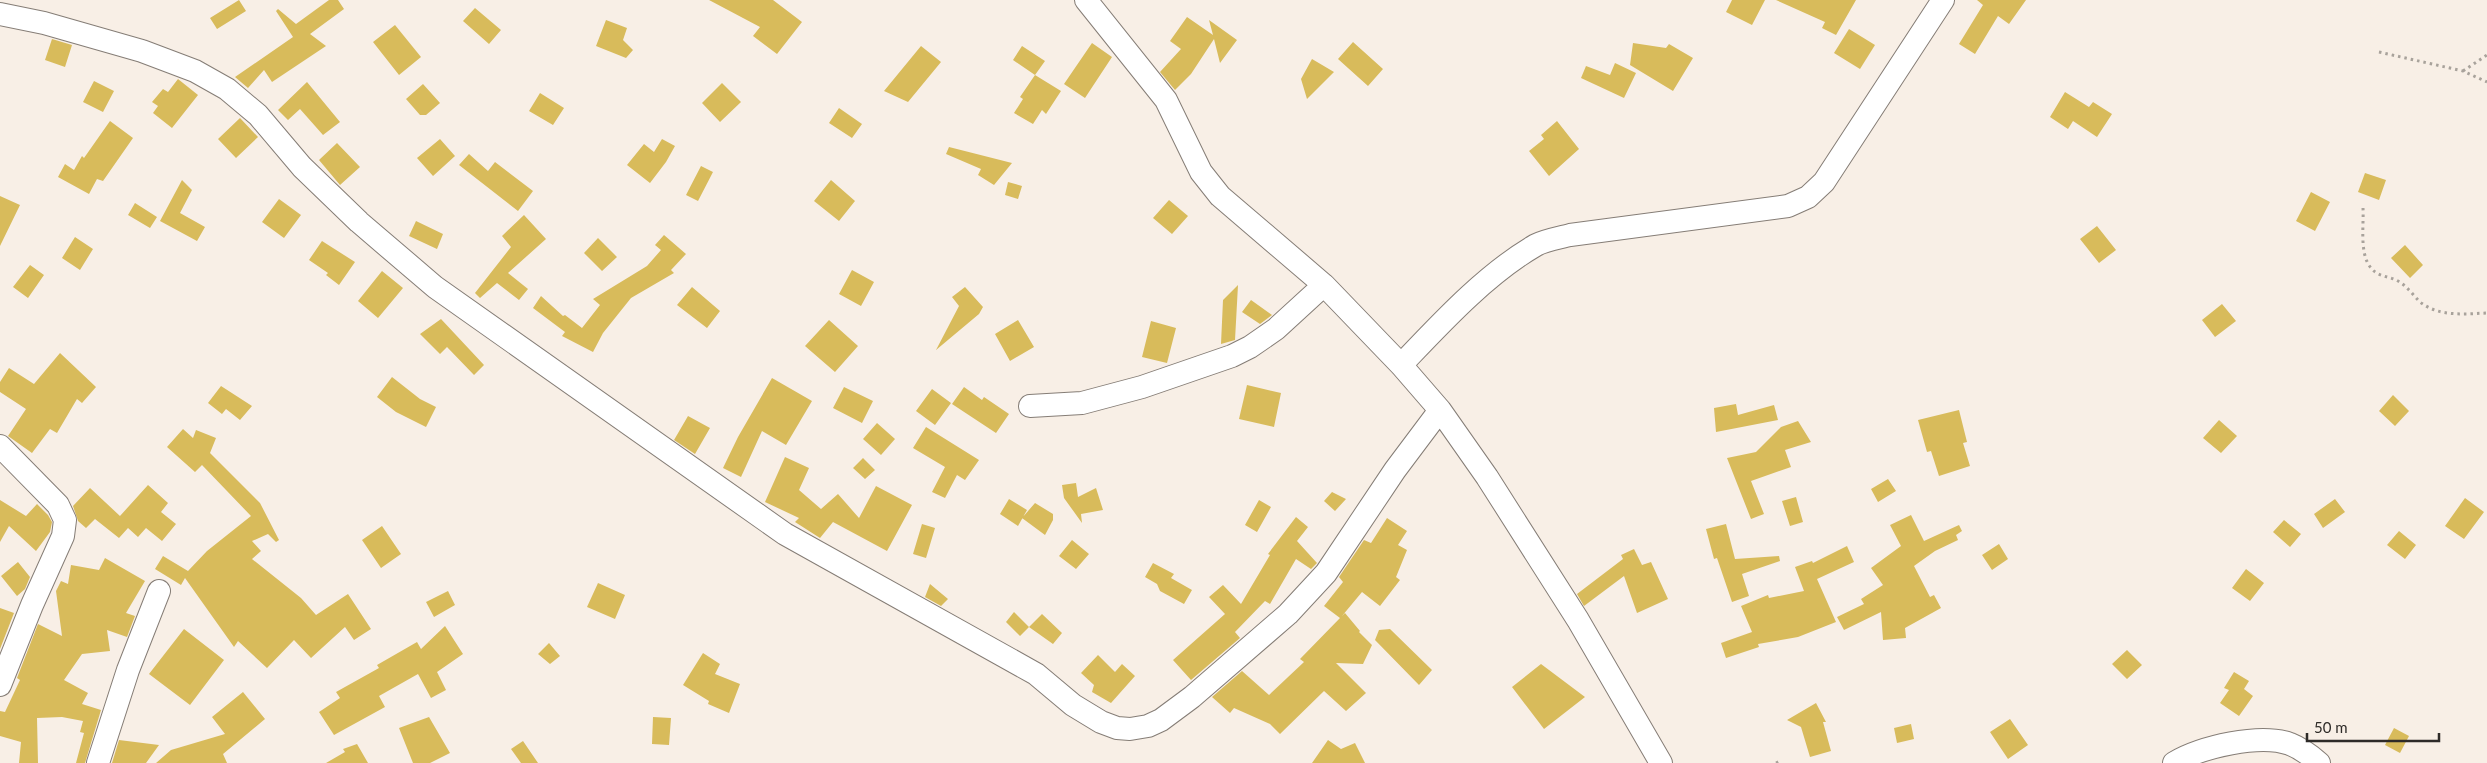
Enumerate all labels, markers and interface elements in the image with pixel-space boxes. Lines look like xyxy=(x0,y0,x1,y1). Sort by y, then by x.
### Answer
scale bar xyxy=(2307,710,2440,742)
text: 50 m xyxy=(2314,718,2348,736)

